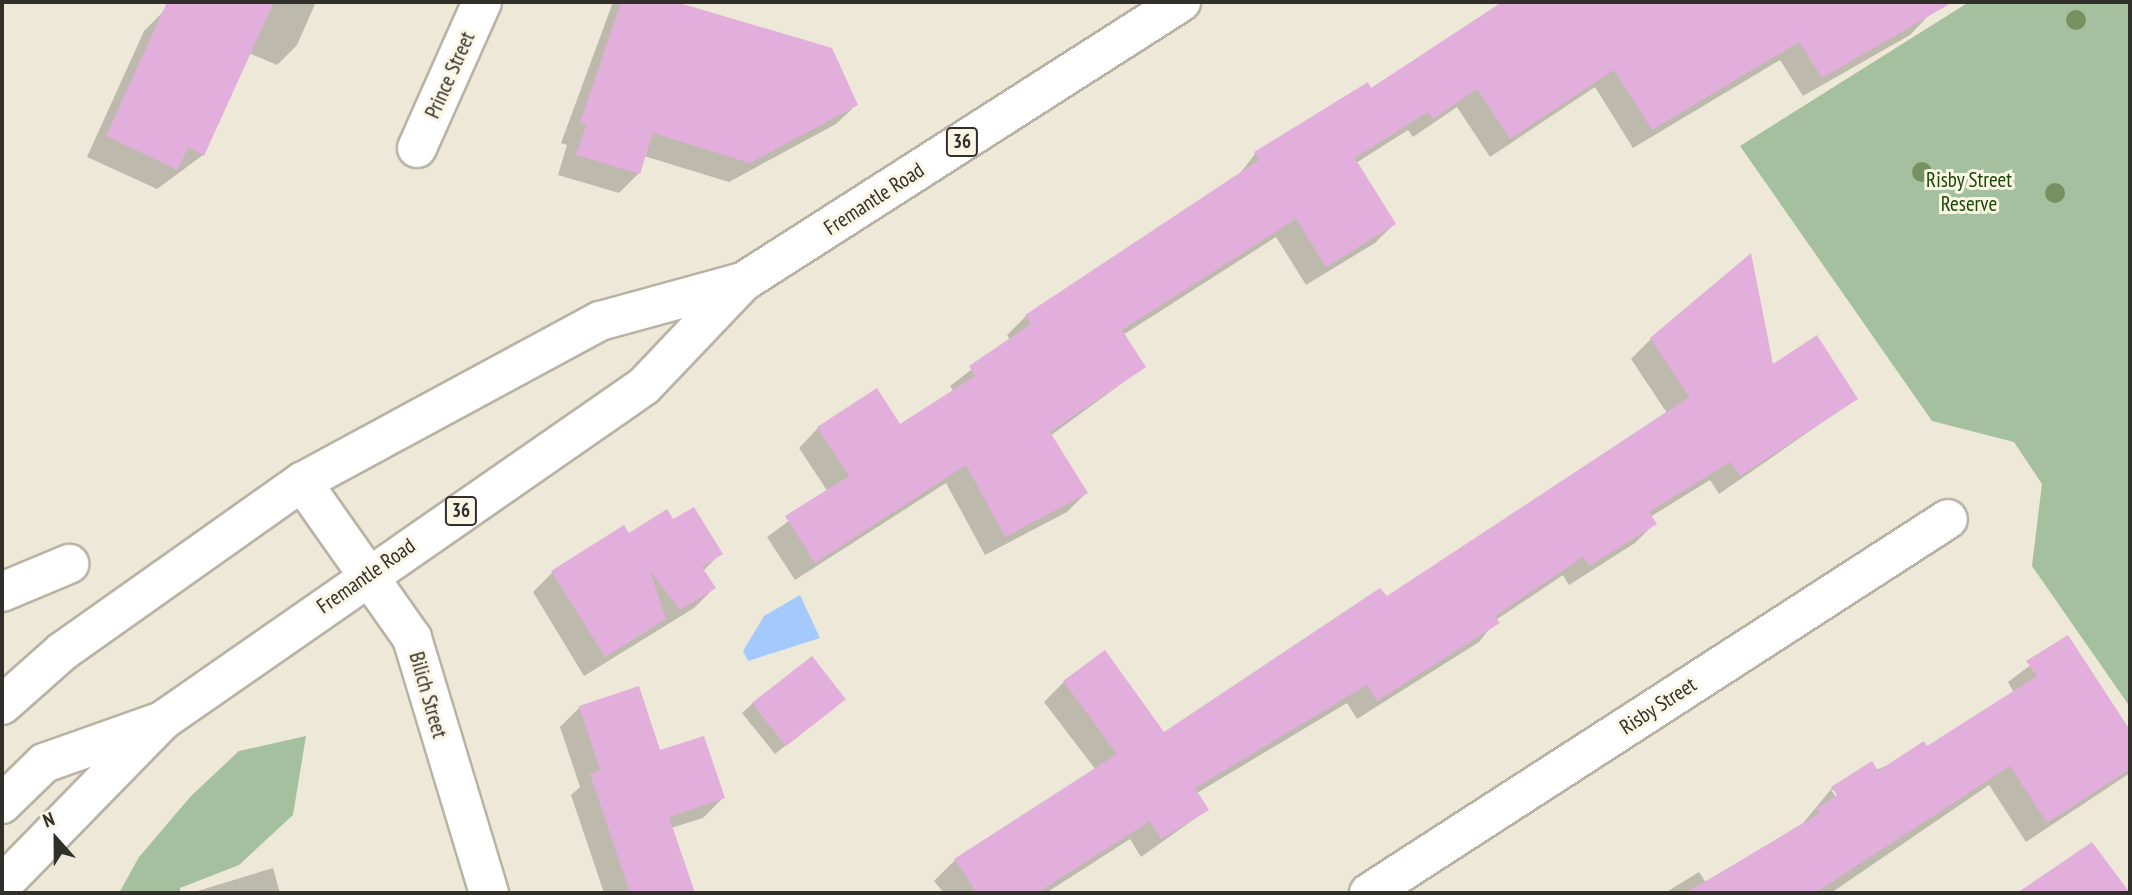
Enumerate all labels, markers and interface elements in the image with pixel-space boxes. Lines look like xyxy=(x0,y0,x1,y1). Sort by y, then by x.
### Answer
street label: Prince Street xyxy=(420,28,480,122)
road number: 36 xyxy=(944,126,979,158)
street label: Fremantle Road xyxy=(819,157,929,241)
park label: Risby Street Reserve xyxy=(1926,167,2012,217)
road number: 36 xyxy=(444,496,478,526)
street label: Fremantle Road xyxy=(312,533,420,619)
street label: Bilich Street xyxy=(404,649,452,741)
street label: Risby Street xyxy=(1615,672,1701,740)
north arrow xyxy=(21,804,91,874)
text: N xyxy=(39,806,58,832)

